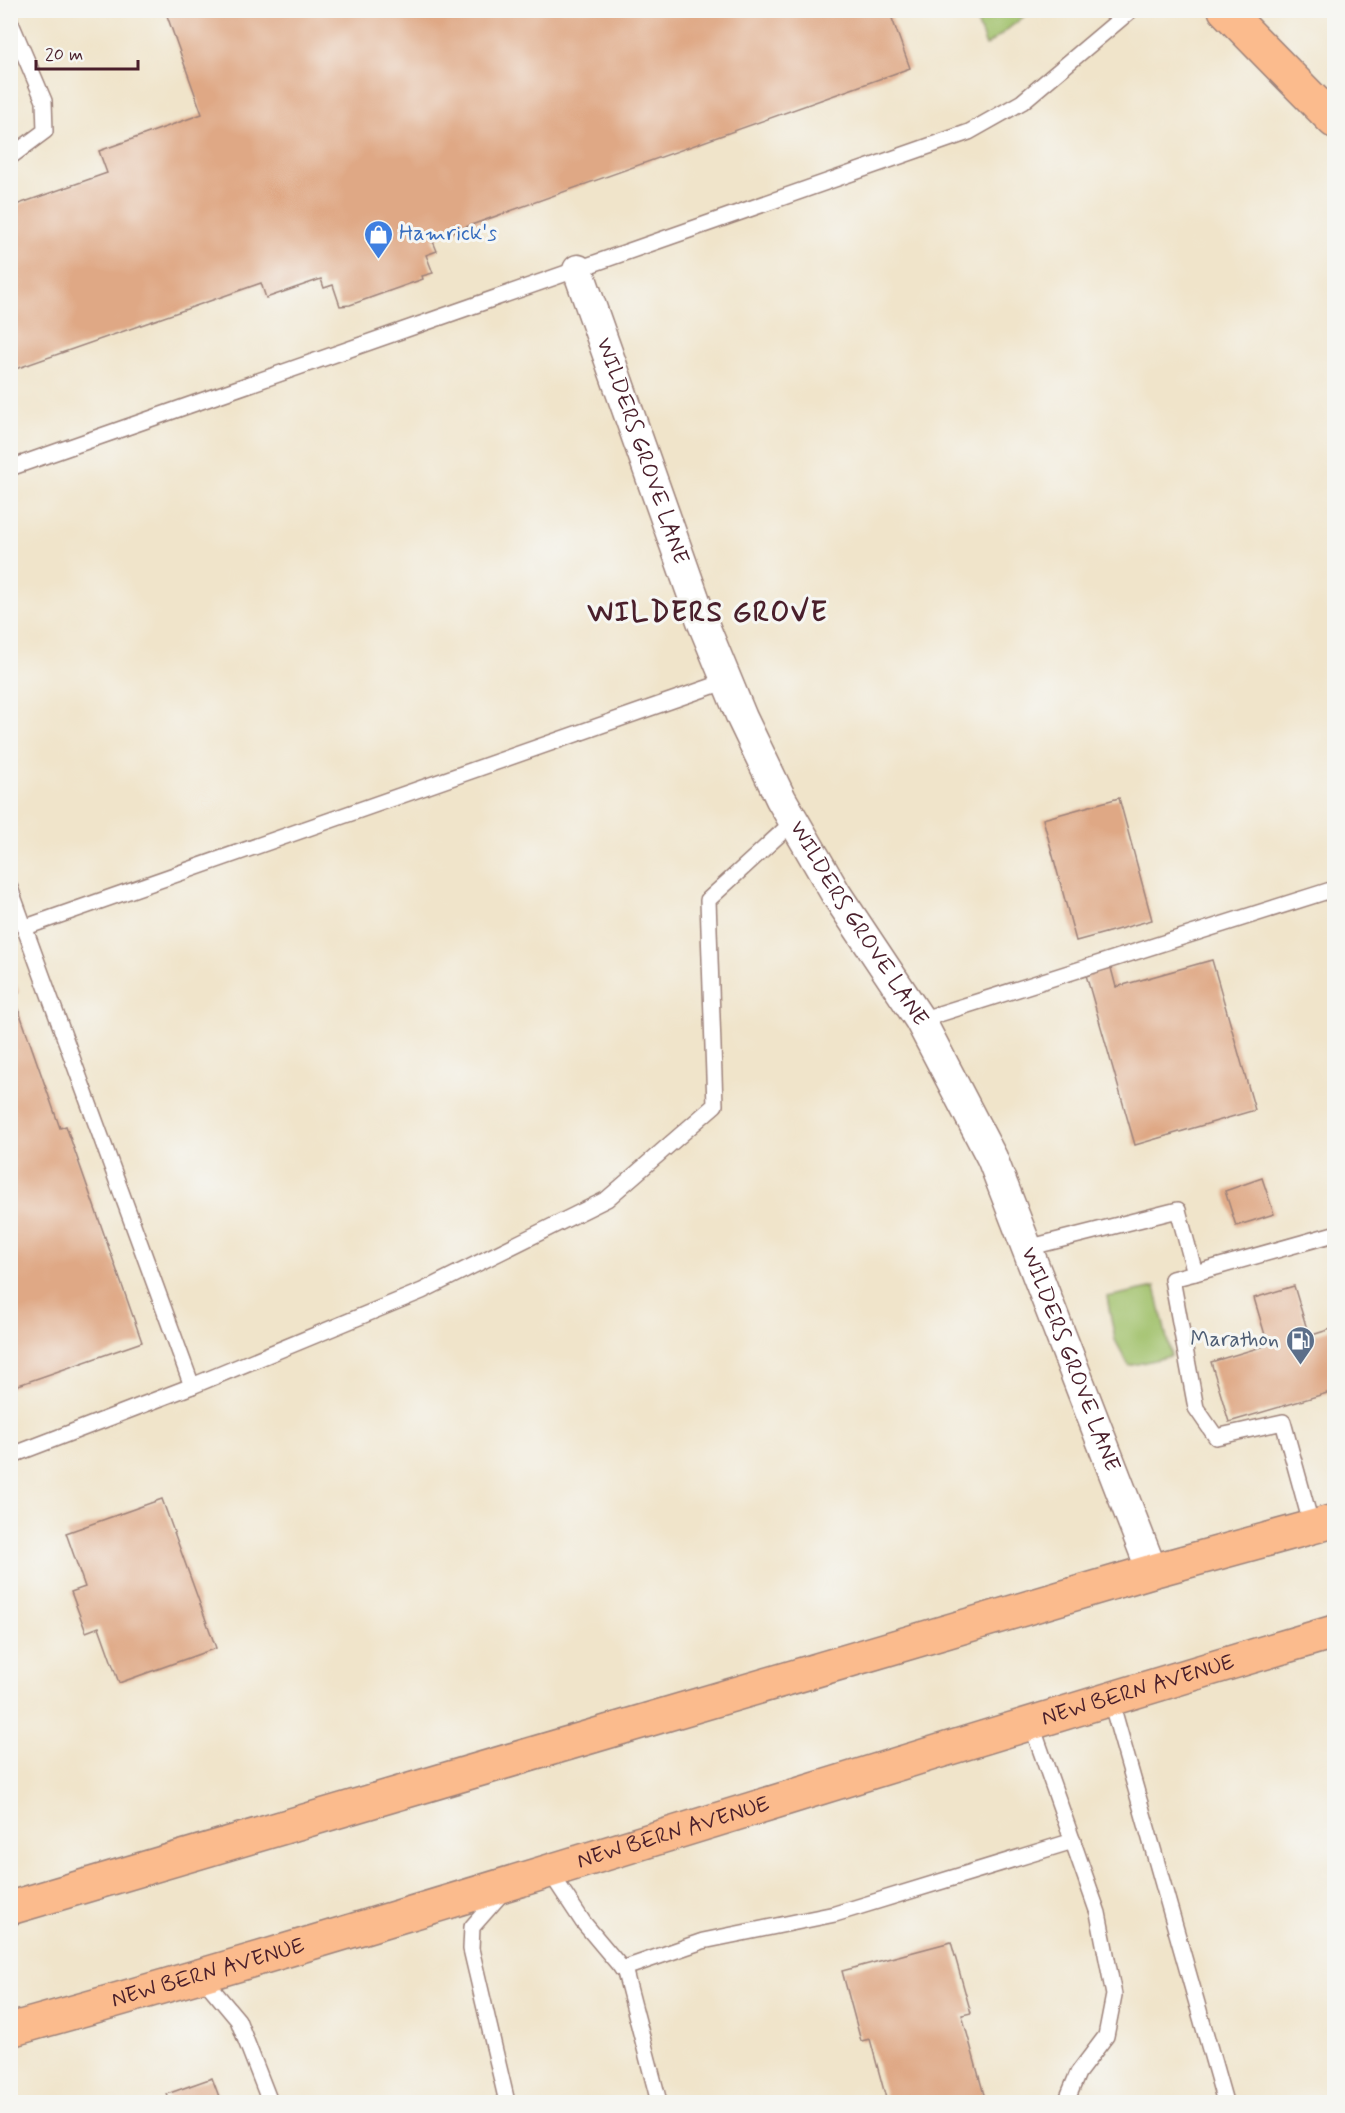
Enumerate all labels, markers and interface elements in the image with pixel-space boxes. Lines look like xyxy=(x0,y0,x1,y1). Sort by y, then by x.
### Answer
scale bar xyxy=(36,33,138,71)
text: 20 m xyxy=(45,43,83,67)
shop icon: Hamrick's xyxy=(362,218,394,260)
place label: Hamrick's xyxy=(399,220,497,248)
street label: WILDERS GROVE LANE xyxy=(589,334,695,568)
district label: WILDERS GROVE xyxy=(588,595,828,632)
street label: WILDERS GROVE LANE xyxy=(783,816,934,1032)
street label: WILDERS GROVE LANE xyxy=(1014,1243,1126,1476)
fuel station icon: Marathon xyxy=(1284,1324,1316,1366)
place label: Marathon xyxy=(1190,1326,1279,1354)
street label: NEW BERN AVENUE xyxy=(1038,1648,1238,1733)
street label: NEW BERN AVENUE xyxy=(574,1790,773,1876)
street label: NEW BERN AVENUE xyxy=(108,1932,308,2015)

